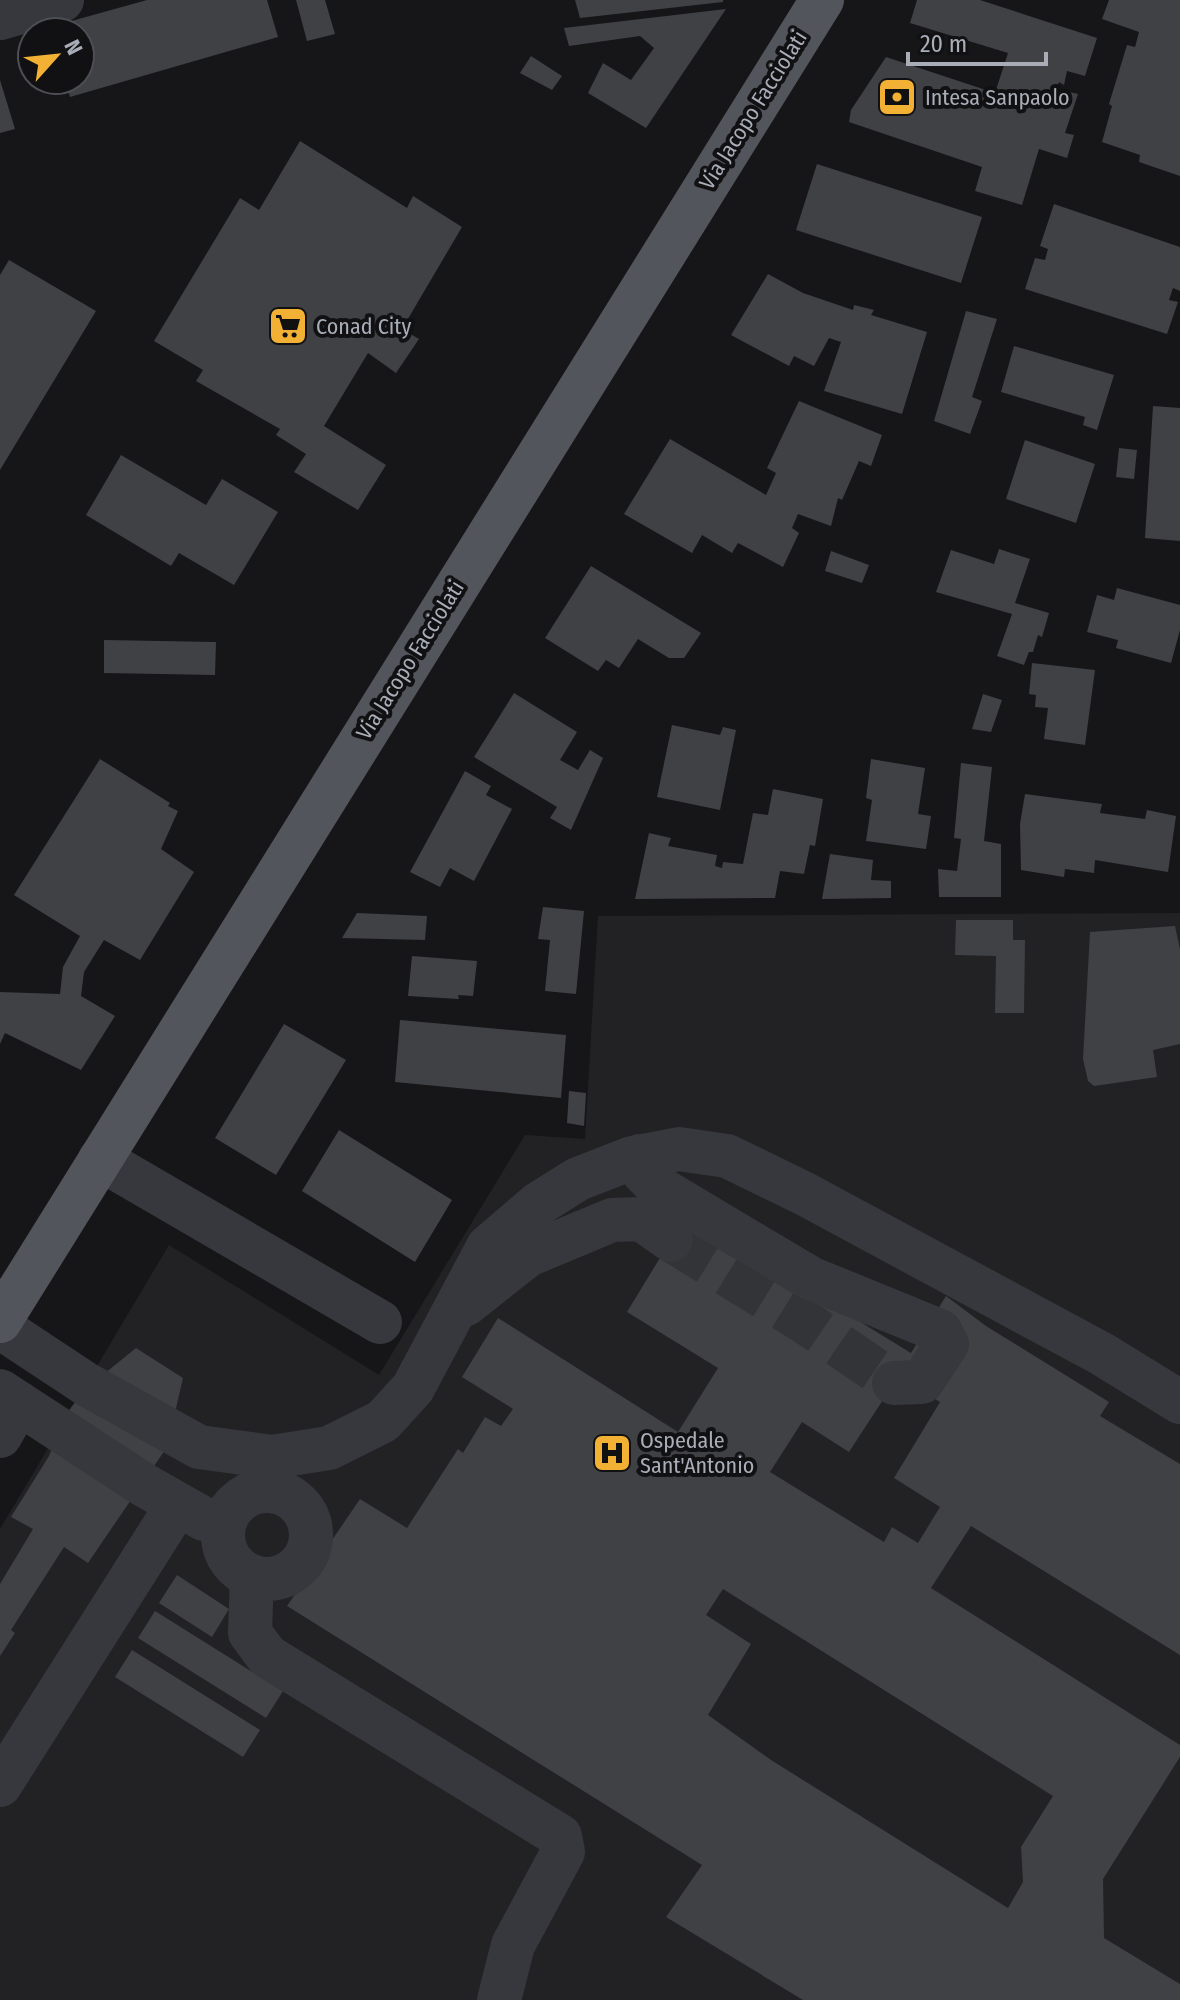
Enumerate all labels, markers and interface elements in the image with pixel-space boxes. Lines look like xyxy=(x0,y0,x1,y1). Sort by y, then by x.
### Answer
north arrow xyxy=(16,16,96,96)
scale bar xyxy=(908,16,1046,66)
street label: Via Jacopo Facciolati xyxy=(693,26,813,194)
text: 20 m xyxy=(920,30,967,58)
text: N xyxy=(58,35,88,59)
bank icon: Intesa Sanpaolo xyxy=(876,76,918,118)
place label: Intesa Sanpaolo xyxy=(925,84,1070,111)
supermarket icon: Conad City xyxy=(267,305,309,347)
place label: Conad City xyxy=(316,313,411,340)
street label: Via Jacopo Facciolati xyxy=(350,576,470,744)
place label: Ospedale Sant'Antonio xyxy=(640,1427,754,1479)
hospital icon: Ospedale Sant'Antonio xyxy=(591,1432,633,1474)

